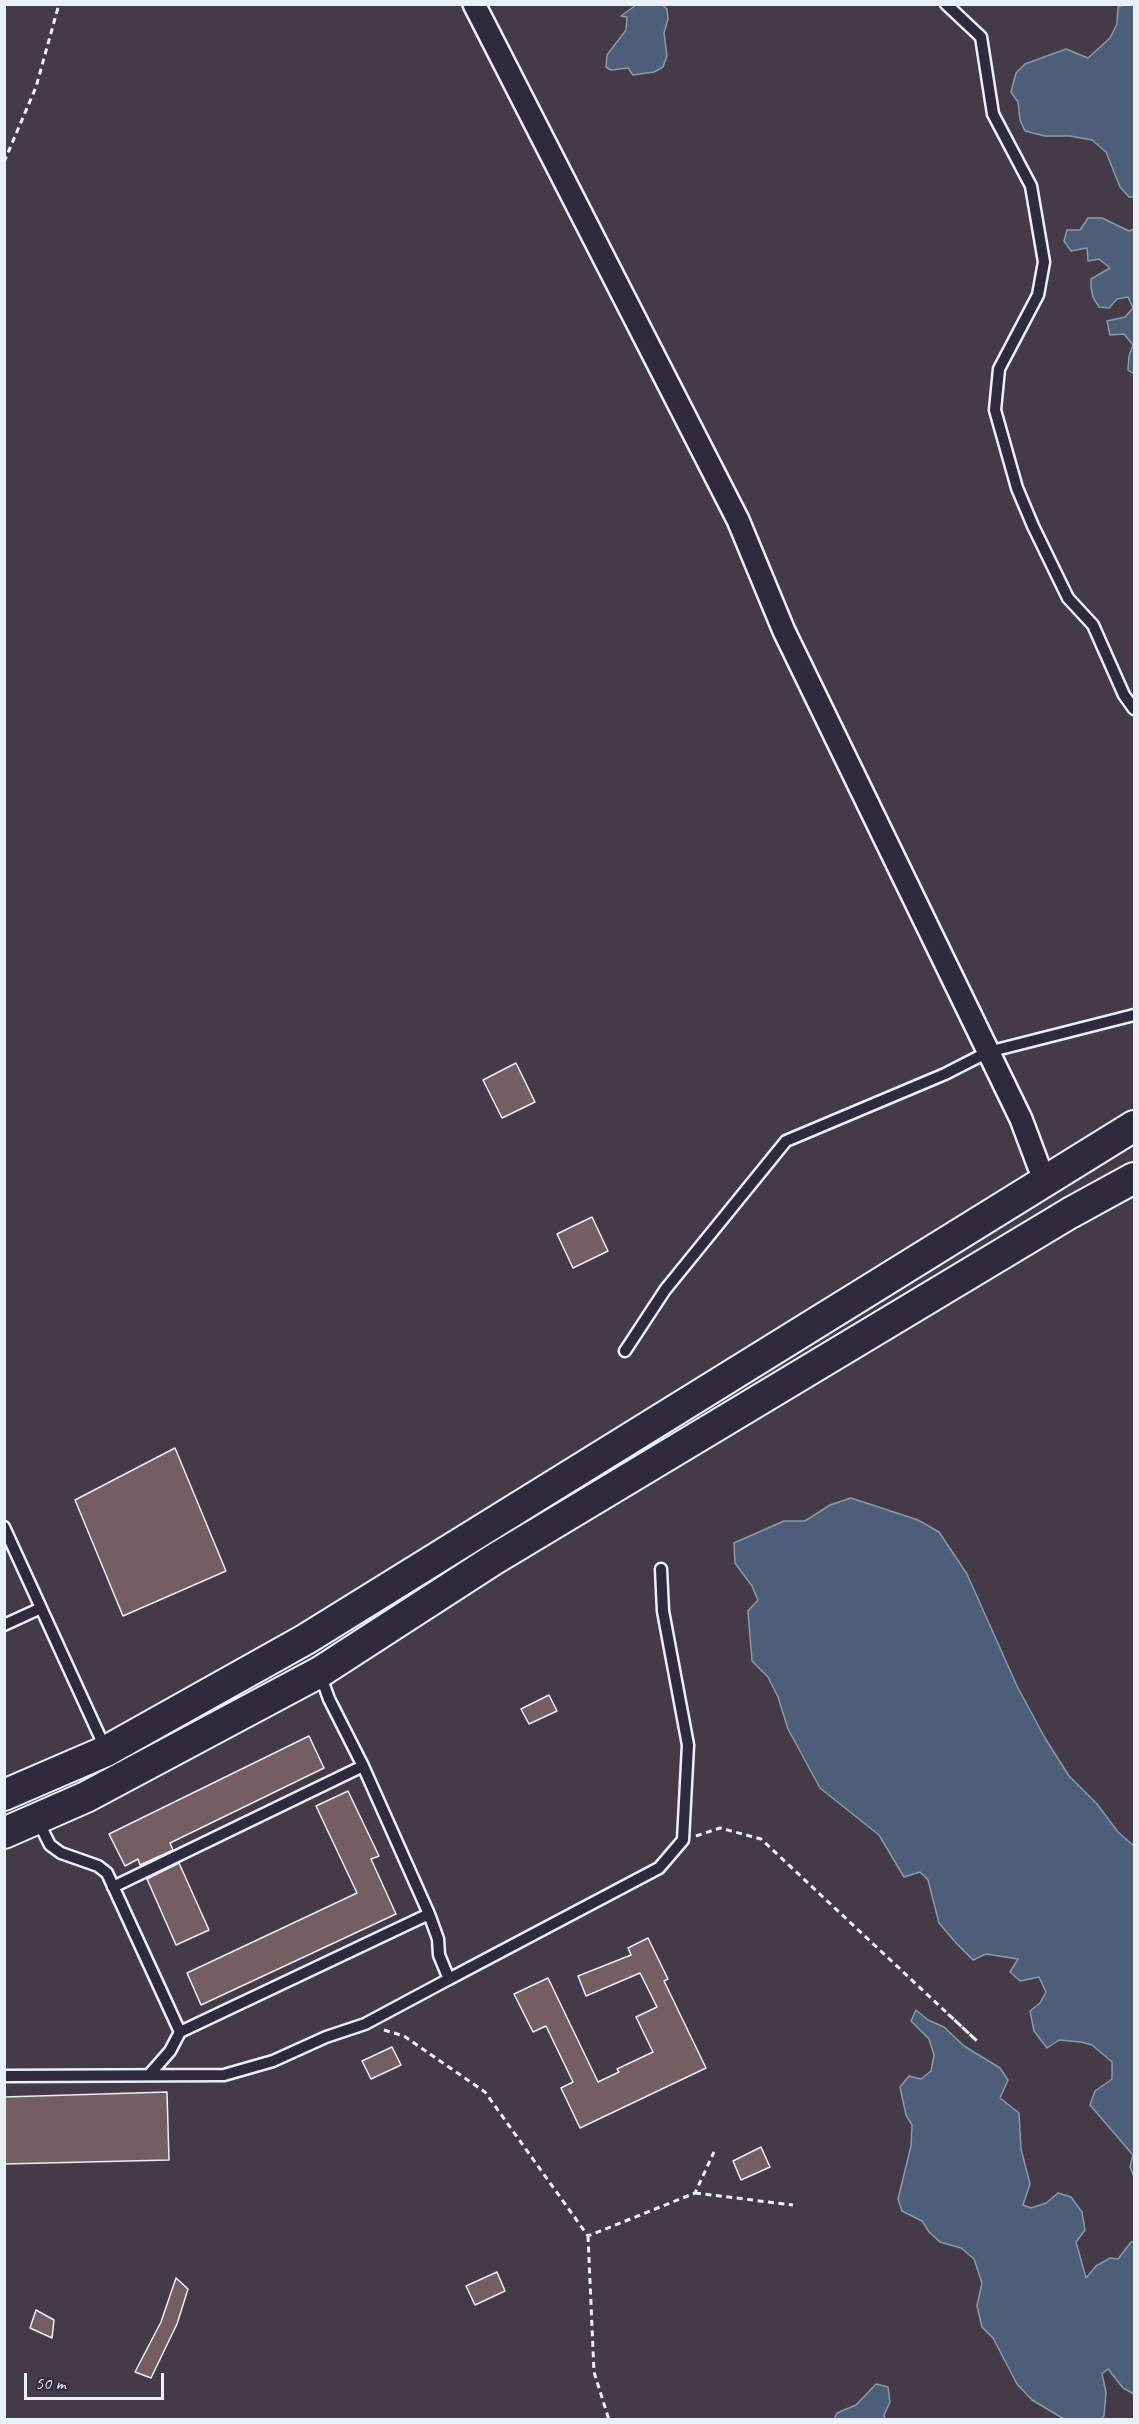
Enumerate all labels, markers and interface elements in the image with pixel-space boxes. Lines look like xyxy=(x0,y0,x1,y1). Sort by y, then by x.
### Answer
scale bar xyxy=(27,2361,166,2399)
text: 50 m xyxy=(35,2372,66,2394)

